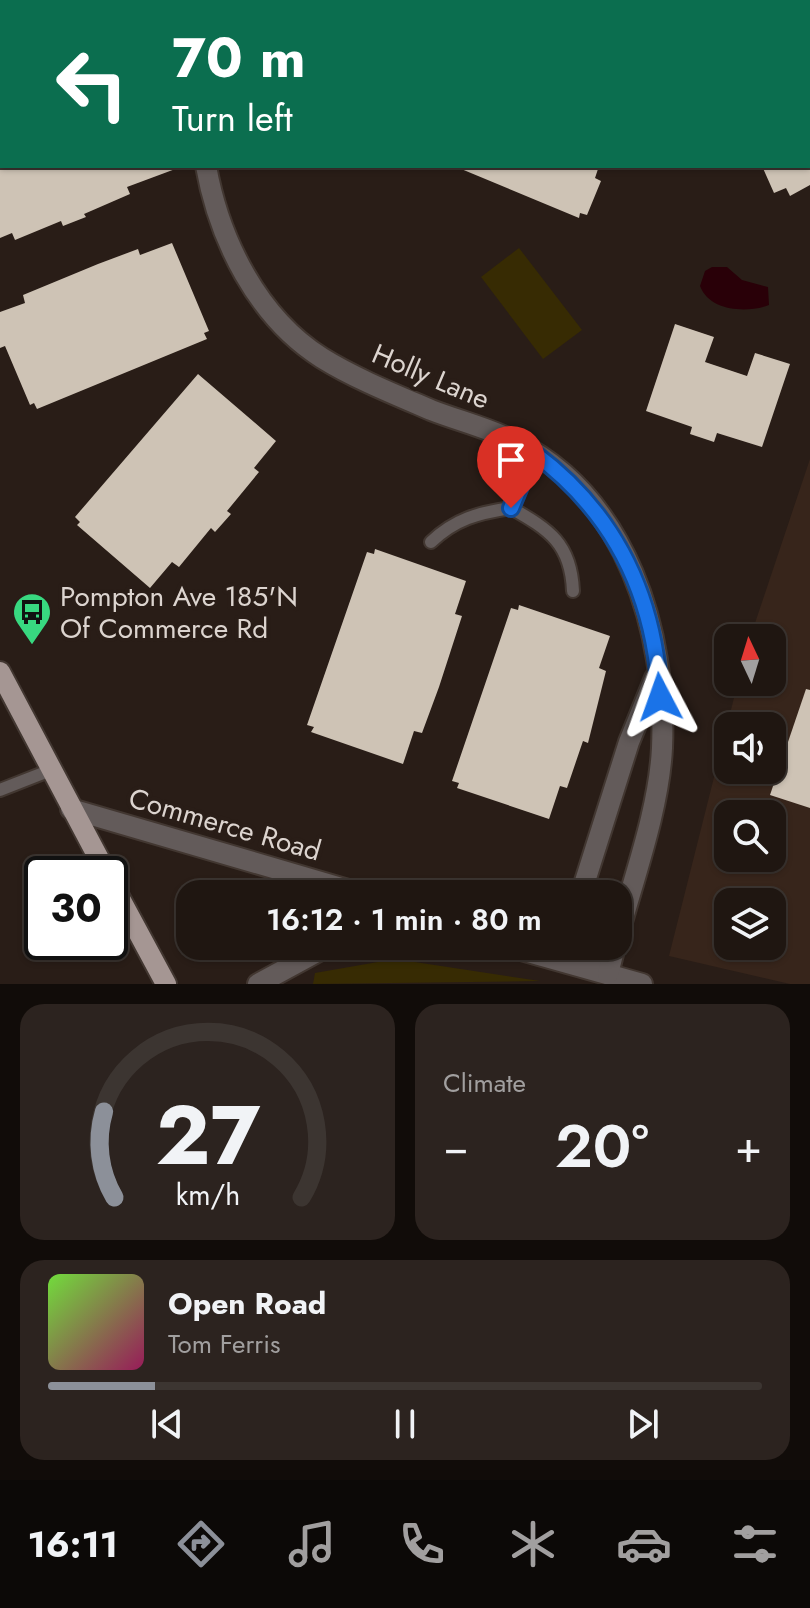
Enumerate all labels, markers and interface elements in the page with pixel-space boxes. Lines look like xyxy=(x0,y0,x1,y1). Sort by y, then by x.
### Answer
text: 70 m xyxy=(172,17,306,98)
icon: left xyxy=(40,32,144,136)
text: Turn left xyxy=(172,92,293,144)
street label: Holly Lane xyxy=(366,333,496,420)
pin xyxy=(477,426,545,508)
icon: arrive xyxy=(489,438,533,482)
place label: Pompton Ave 185'N Of Commerce Rd xyxy=(60,576,298,649)
bus stop icon: Pompton Ave 185'N Of Commerce Rd xyxy=(11,591,53,646)
north arrow xyxy=(714,624,786,696)
map controls xyxy=(714,624,786,960)
position arrow xyxy=(618,655,702,739)
button: sound xyxy=(714,712,786,784)
street label: Commerce Road xyxy=(124,777,326,872)
button: search xyxy=(714,800,786,872)
speed limit sign: 30 xyxy=(24,856,128,960)
button: layers xyxy=(714,888,786,960)
text: 16:12 · 1 min · 80 m xyxy=(266,898,542,941)
text: Climate xyxy=(443,1064,526,1102)
text: 27 xyxy=(155,1075,260,1195)
text: 20° xyxy=(555,1103,649,1190)
text: − xyxy=(443,1115,469,1179)
text: + xyxy=(735,1115,762,1179)
text: km/h xyxy=(175,1174,240,1216)
text: Open Road xyxy=(168,1282,326,1325)
text: Tom Ferris xyxy=(168,1325,280,1363)
icon: previous xyxy=(145,1402,189,1446)
icon: pause xyxy=(383,1402,427,1446)
icon: next xyxy=(621,1402,665,1446)
icon: directions xyxy=(173,1516,229,1572)
icon: music xyxy=(284,1516,340,1572)
icon: phone xyxy=(394,1516,450,1572)
icon: climate xyxy=(505,1516,561,1572)
icon: car xyxy=(616,1516,672,1572)
icon: filters xyxy=(727,1516,783,1572)
text: 16:11 xyxy=(27,1518,118,1570)

